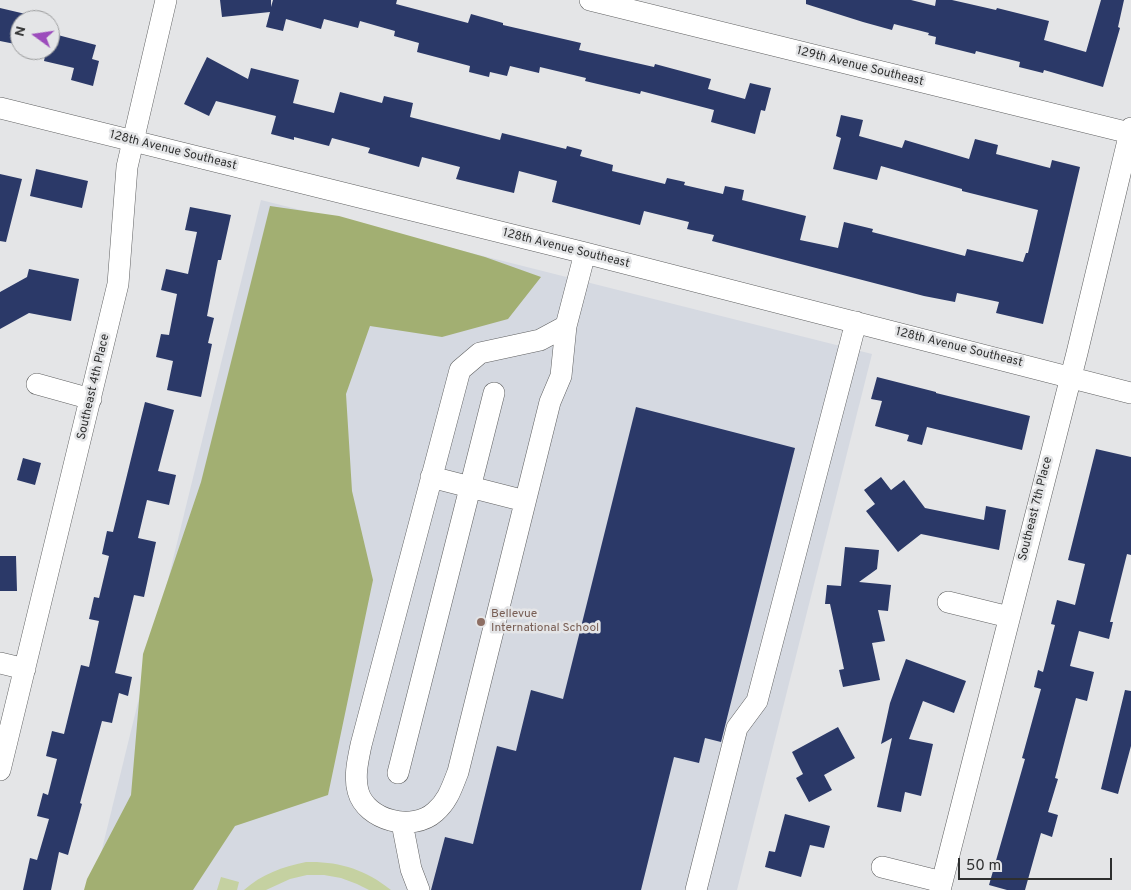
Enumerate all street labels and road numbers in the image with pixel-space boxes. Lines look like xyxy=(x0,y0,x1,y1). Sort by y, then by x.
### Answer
street label: 129th Avenue Southeast xyxy=(795,44,925,90)
street label: 128th Avenue Southeast xyxy=(108,128,238,174)
street label: 128th Avenue Southeast xyxy=(501,226,631,272)
street label: 128th Avenue Southeast xyxy=(894,325,1024,371)
street label: Southeast 4th Place xyxy=(75,333,113,441)
street label: Southeast 7th Place xyxy=(1016,455,1056,563)

